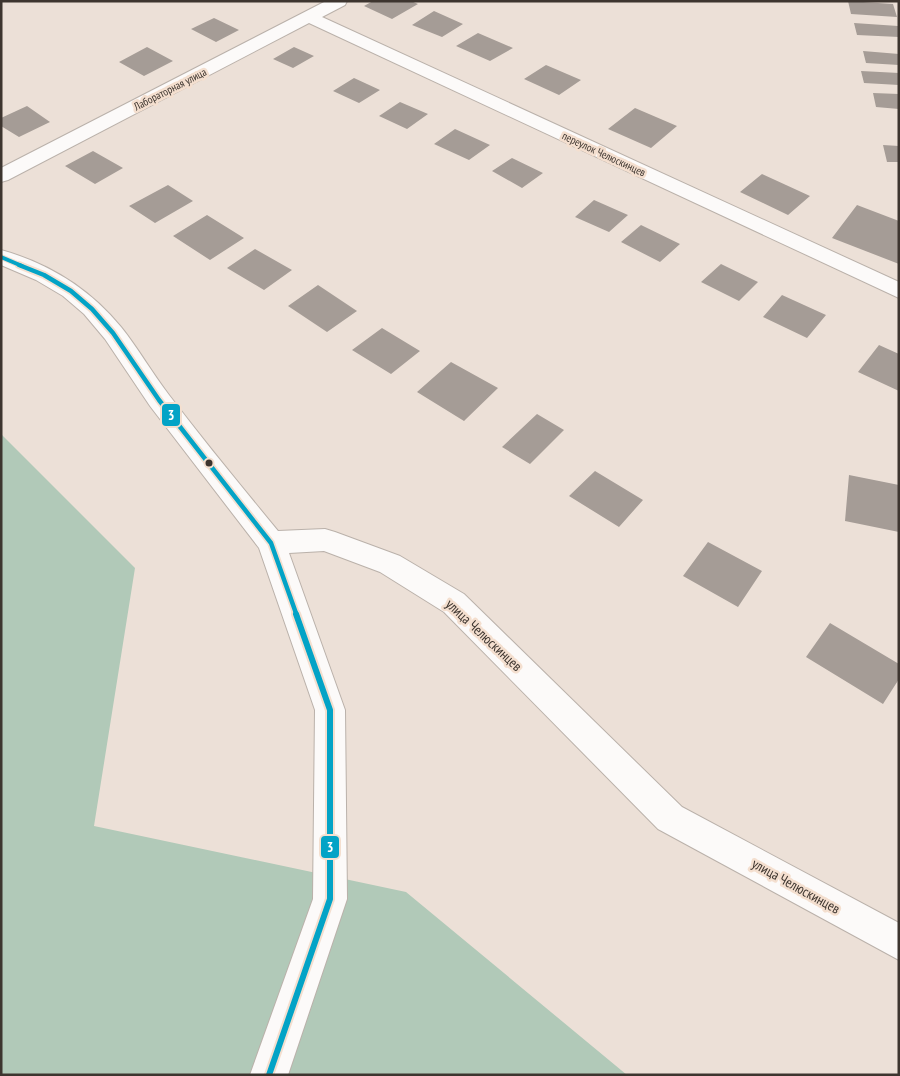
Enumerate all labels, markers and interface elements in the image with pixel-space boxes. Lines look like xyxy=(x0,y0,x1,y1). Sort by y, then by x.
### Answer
street label: Лабораторная улица xyxy=(130,65,209,114)
street label: переулок Челюскинцев xyxy=(560,129,648,180)
line badge: 3 xyxy=(161,403,181,427)
text: 3 xyxy=(168,406,174,424)
unlabelled marker xyxy=(204,458,214,468)
street label: улица Челюскинцев xyxy=(442,595,526,675)
line badge: 3 xyxy=(320,835,340,859)
text: 3 xyxy=(327,838,333,856)
street label: улица Челюскинцев xyxy=(749,854,844,918)

